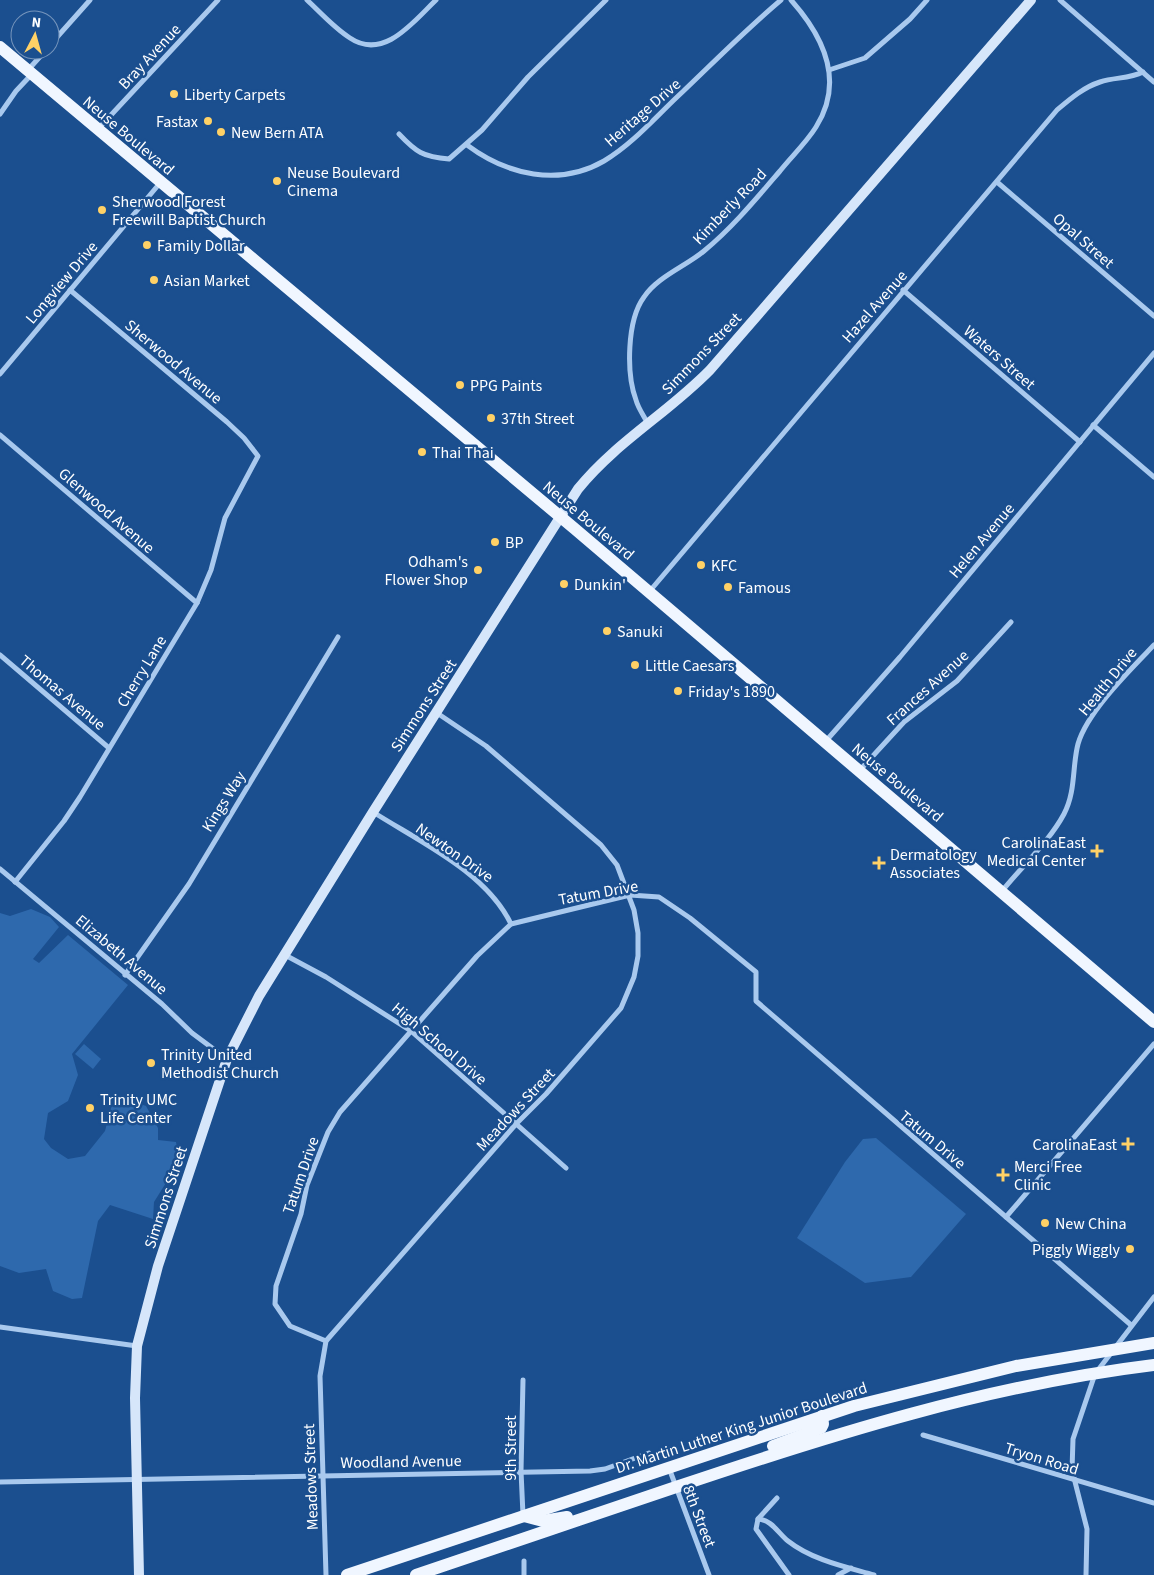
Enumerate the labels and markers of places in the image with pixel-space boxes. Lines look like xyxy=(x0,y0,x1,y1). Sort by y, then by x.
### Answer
place label: Liberty Carpets xyxy=(184,84,286,106)
marker: Liberty Carpets xyxy=(168,88,180,100)
place label: Fastax xyxy=(156,111,198,133)
marker: Fastax xyxy=(202,115,214,127)
place label: New Bern ATA xyxy=(231,122,324,144)
marker: New Bern ATA xyxy=(215,126,227,138)
place label: Neuse Boulevard Cinema xyxy=(287,162,400,202)
marker: Neuse Boulevard Cinema xyxy=(271,175,283,187)
place label: Sherwood Forest Freewill Baptist Church xyxy=(112,191,266,231)
marker: Sherwood Forest Freewill Baptist Church xyxy=(96,204,108,216)
place label: Family Dollar xyxy=(157,235,245,257)
marker: Family Dollar xyxy=(141,239,153,251)
place label: Asian Market xyxy=(164,270,250,292)
marker: Asian Market xyxy=(148,274,160,286)
place label: PPG Paints xyxy=(470,375,543,397)
marker: PPG Paints xyxy=(454,379,466,391)
place label: 37th Street xyxy=(501,408,575,430)
marker: 37th Street xyxy=(485,412,497,424)
place label: Thai Thai xyxy=(432,442,494,464)
marker: Thai Thai xyxy=(416,446,428,458)
place label: BP xyxy=(505,532,523,554)
marker: BP xyxy=(489,536,501,548)
place label: Odham's Flower Shop xyxy=(384,551,468,591)
place label: KFC xyxy=(711,555,737,577)
marker: KFC xyxy=(695,559,707,571)
marker: Odham's Flower Shop xyxy=(472,564,484,576)
place label: Dunkin' xyxy=(574,574,626,596)
place label: Famous xyxy=(738,577,791,599)
marker: Dunkin' xyxy=(558,578,570,590)
marker: Famous xyxy=(722,581,734,593)
place label: Sanuki xyxy=(617,621,663,643)
marker: Sanuki xyxy=(601,625,613,637)
place label: Little Caesars xyxy=(645,655,735,677)
marker: Little Caesars xyxy=(629,659,641,671)
place label: Friday's 1890 xyxy=(688,681,775,703)
marker: Friday's 1890 xyxy=(672,685,684,697)
place label: CarolinaEast Medical Center xyxy=(987,832,1087,872)
place label: Dermatology Associates xyxy=(890,844,977,884)
marker: CarolinaEast Medical Center xyxy=(1090,844,1104,858)
marker: Dermatology Associates xyxy=(872,856,886,870)
place label: Trinity United Methodist Church xyxy=(161,1044,279,1084)
marker: Trinity United Methodist Church xyxy=(145,1057,157,1069)
place label: Trinity UMC Life Center xyxy=(100,1089,177,1129)
marker: Trinity UMC Life Center xyxy=(84,1102,96,1114)
place label: CarolinaEast xyxy=(1033,1134,1118,1156)
marker: CarolinaEast xyxy=(1121,1137,1135,1151)
place label: Merci Free Clinic xyxy=(1014,1156,1082,1196)
marker: Merci Free Clinic xyxy=(996,1168,1010,1182)
place label: New China xyxy=(1055,1213,1127,1235)
marker: New China xyxy=(1039,1217,1051,1229)
place label: Piggly Wiggly xyxy=(1032,1239,1121,1261)
marker: Piggly Wiggly xyxy=(1124,1243,1136,1255)

